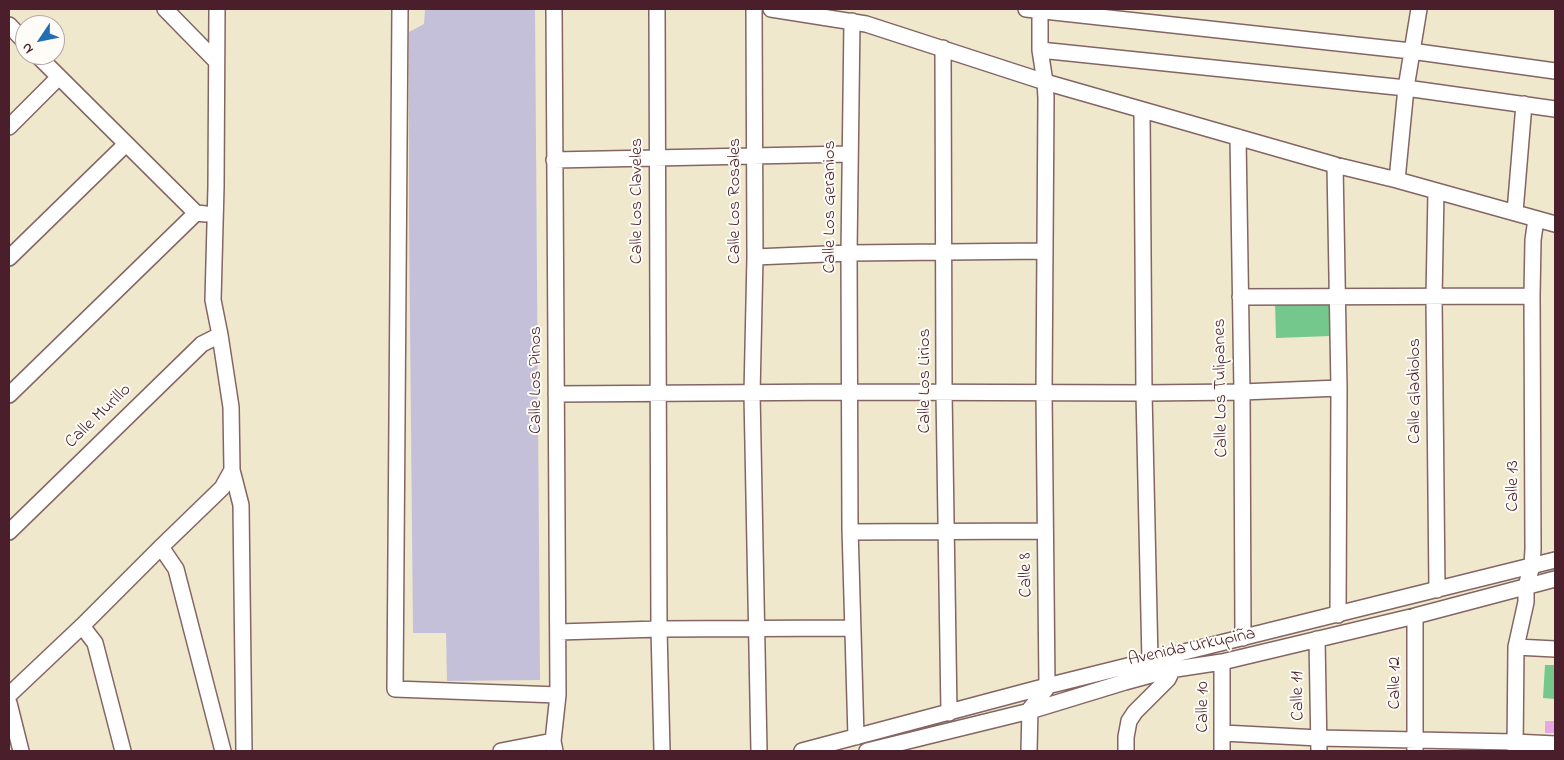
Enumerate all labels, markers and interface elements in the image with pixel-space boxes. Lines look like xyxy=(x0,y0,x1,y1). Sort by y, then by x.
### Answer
north arrow xyxy=(15,15,65,65)
text: N xyxy=(17,38,39,58)
street label: Calle Los Claveles xyxy=(627,138,649,264)
street label: Calle Los Rosales xyxy=(725,138,747,264)
street label: Calle Los Geranios xyxy=(820,140,842,274)
street label: Calle Los Tulipanes xyxy=(1210,318,1234,458)
street label: Calle Los Pinos xyxy=(526,326,548,434)
street label: Calle Los Lirios xyxy=(915,328,937,434)
street label: Calle Gladiolos xyxy=(1405,338,1427,444)
street label: Calle Murillo xyxy=(61,380,137,454)
street label: Calle 13 xyxy=(1503,460,1525,512)
street label: Calle 8 xyxy=(1016,552,1038,598)
street label: Avenida Urkupiña xyxy=(1126,624,1258,672)
street label: Calle 12 xyxy=(1385,657,1407,709)
street label: Calle 11 xyxy=(1288,671,1310,721)
street label: Calle 10 xyxy=(1193,681,1215,733)

